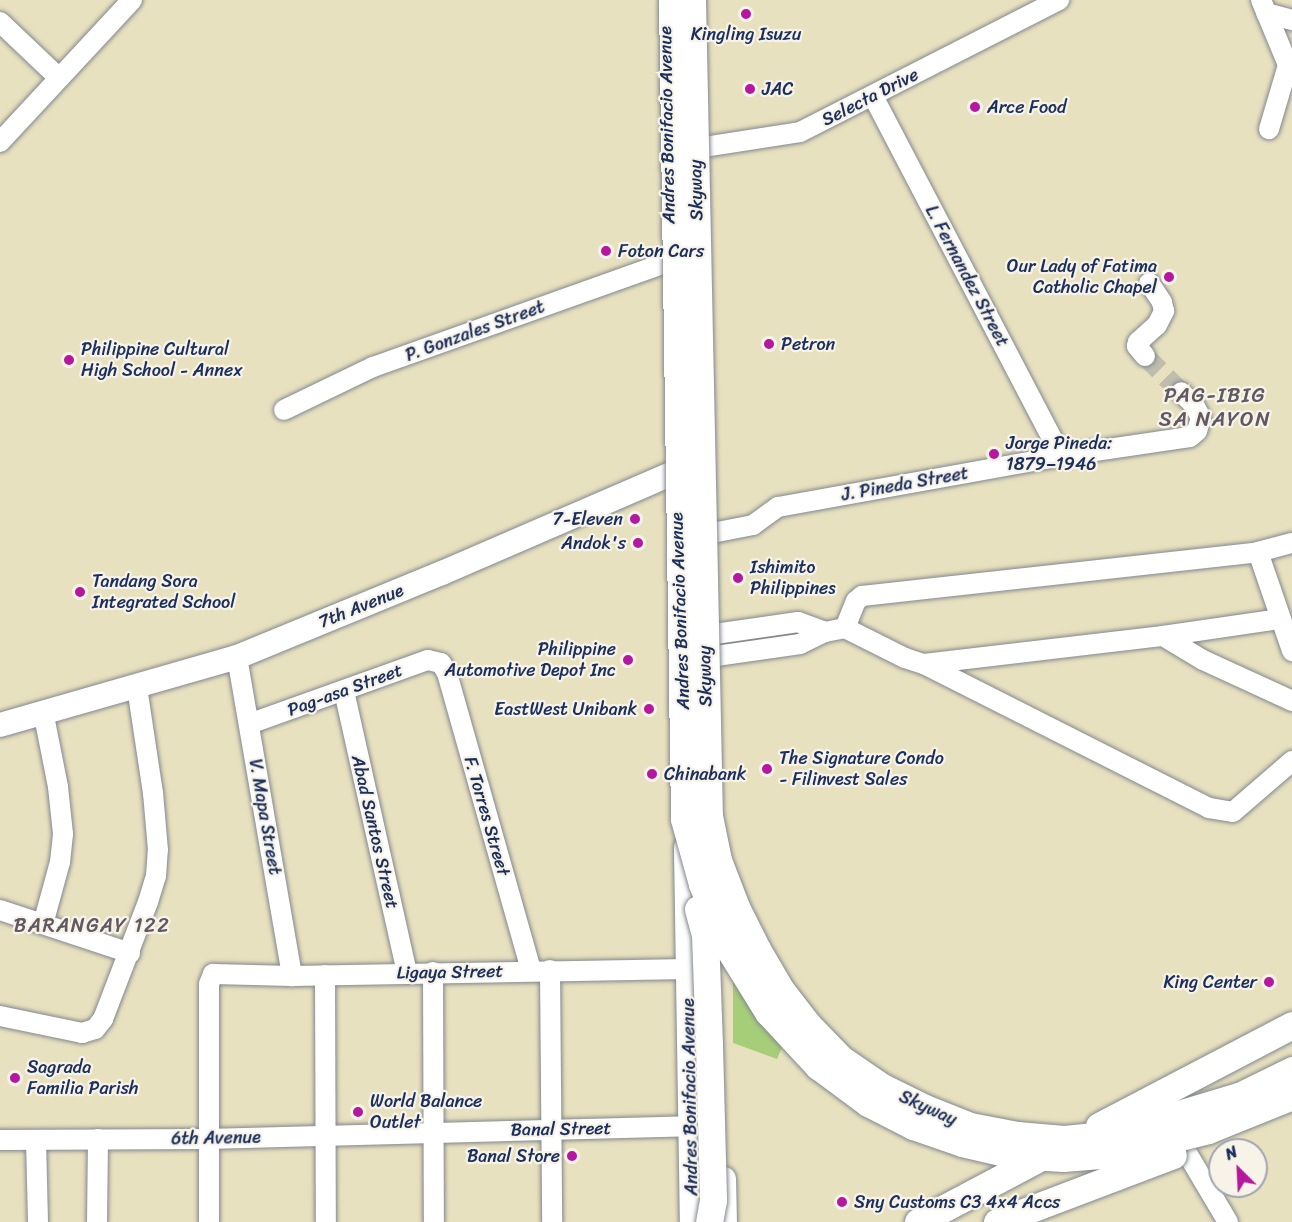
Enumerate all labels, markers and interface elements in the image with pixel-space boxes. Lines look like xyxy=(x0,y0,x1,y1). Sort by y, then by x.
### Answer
marker: Kingling Isuzu xyxy=(739,7,753,21)
place label: Kingling Isuzu xyxy=(690,23,802,45)
street label: Andres Bonifacio Avenue xyxy=(654,26,680,224)
street label: Selecta Drive xyxy=(818,63,922,131)
place label: JAC xyxy=(762,78,793,100)
marker: JAC xyxy=(743,82,757,96)
place label: Arce Food xyxy=(987,96,1067,118)
marker: Arce Food xyxy=(968,100,982,114)
street label: Skyway xyxy=(685,159,707,221)
street label: L. Fernandez Street xyxy=(921,202,1013,350)
place label: Foton Cars xyxy=(618,240,704,262)
marker: Foton Cars xyxy=(599,244,613,258)
place label: Our Lady of Fatima Catholic Chapel xyxy=(1006,256,1157,298)
marker: Our Lady of Fatima Catholic Chapel xyxy=(1162,270,1176,284)
street label: P. Gonzales Street xyxy=(403,296,547,366)
place label: Petron xyxy=(781,333,835,355)
marker: Petron xyxy=(762,337,776,351)
place label: Philippine Cultural High School - Annex xyxy=(81,339,242,382)
marker: Philippine Cultural High School - Annex xyxy=(62,353,76,367)
district label: PAG-IBIG SA NAYON xyxy=(1159,382,1271,432)
place label: Jorge Pineda: 1879–1946 xyxy=(1006,433,1113,476)
marker: Jorge Pineda: 1879–1946 xyxy=(987,447,1001,461)
street label: J. Pineda Street xyxy=(840,462,970,506)
place label: 7-Eleven xyxy=(553,508,623,530)
marker: 7-Eleven xyxy=(628,512,642,526)
street label: Andres Bonifacio Avenue xyxy=(666,512,694,710)
place label: Andok's xyxy=(561,532,626,554)
marker: Andok's xyxy=(631,536,645,550)
place label: Ishimito Philippines xyxy=(750,557,836,600)
place label: Tandang Sora Integrated School xyxy=(92,571,235,614)
marker: Ishimito Philippines xyxy=(731,571,745,585)
street label: 7th Avenue xyxy=(315,579,407,633)
marker: Tandang Sora Integrated School xyxy=(73,585,87,599)
place label: Philippine Automotive Depot Inc xyxy=(443,639,616,682)
street label: Skyway xyxy=(694,645,716,707)
marker: Philippine Automotive Depot Inc xyxy=(621,653,635,667)
street label: Pag-asa Street xyxy=(285,659,405,721)
place label: EastWest Unibank xyxy=(494,698,637,720)
marker: EastWest Unibank xyxy=(642,702,656,716)
place label: The Signature Condo - Filinvest Sales xyxy=(779,748,943,790)
street label: Abad Santos Street xyxy=(347,753,403,911)
street label: F. Torres Street xyxy=(460,753,514,879)
street label: V. Mapa Street xyxy=(244,757,286,877)
marker: The Signature Condo - Filinvest Sales xyxy=(760,762,774,776)
place label: Chinabank xyxy=(664,763,746,785)
marker: Chinabank xyxy=(645,767,659,781)
district label: BARANGAY 122 xyxy=(14,913,170,937)
street label: Ligaya Street xyxy=(396,960,504,984)
place label: King Center xyxy=(1163,971,1257,993)
marker: King Center xyxy=(1262,975,1276,989)
street label: Andres Bonifacio Avenue xyxy=(677,998,703,1196)
place label: Sagrada Familia Parish xyxy=(27,1057,138,1100)
marker: Sagrada Familia Parish xyxy=(8,1071,22,1085)
street label: Skyway xyxy=(896,1086,960,1130)
place label: World Balance Outlet xyxy=(370,1091,482,1134)
marker: World Balance Outlet xyxy=(351,1105,365,1119)
street label: Banal Street xyxy=(510,1117,612,1141)
street label: 6th Avenue xyxy=(171,1126,261,1150)
text: N xyxy=(1220,1137,1242,1168)
north arrow xyxy=(1208,1138,1268,1198)
place label: Banal Store xyxy=(466,1145,560,1167)
marker: Banal Store xyxy=(565,1149,579,1163)
place label: Sny Customs C3 4x4 Accs xyxy=(854,1191,1061,1213)
marker: Sny Customs C3 4x4 Accs xyxy=(835,1195,849,1209)

